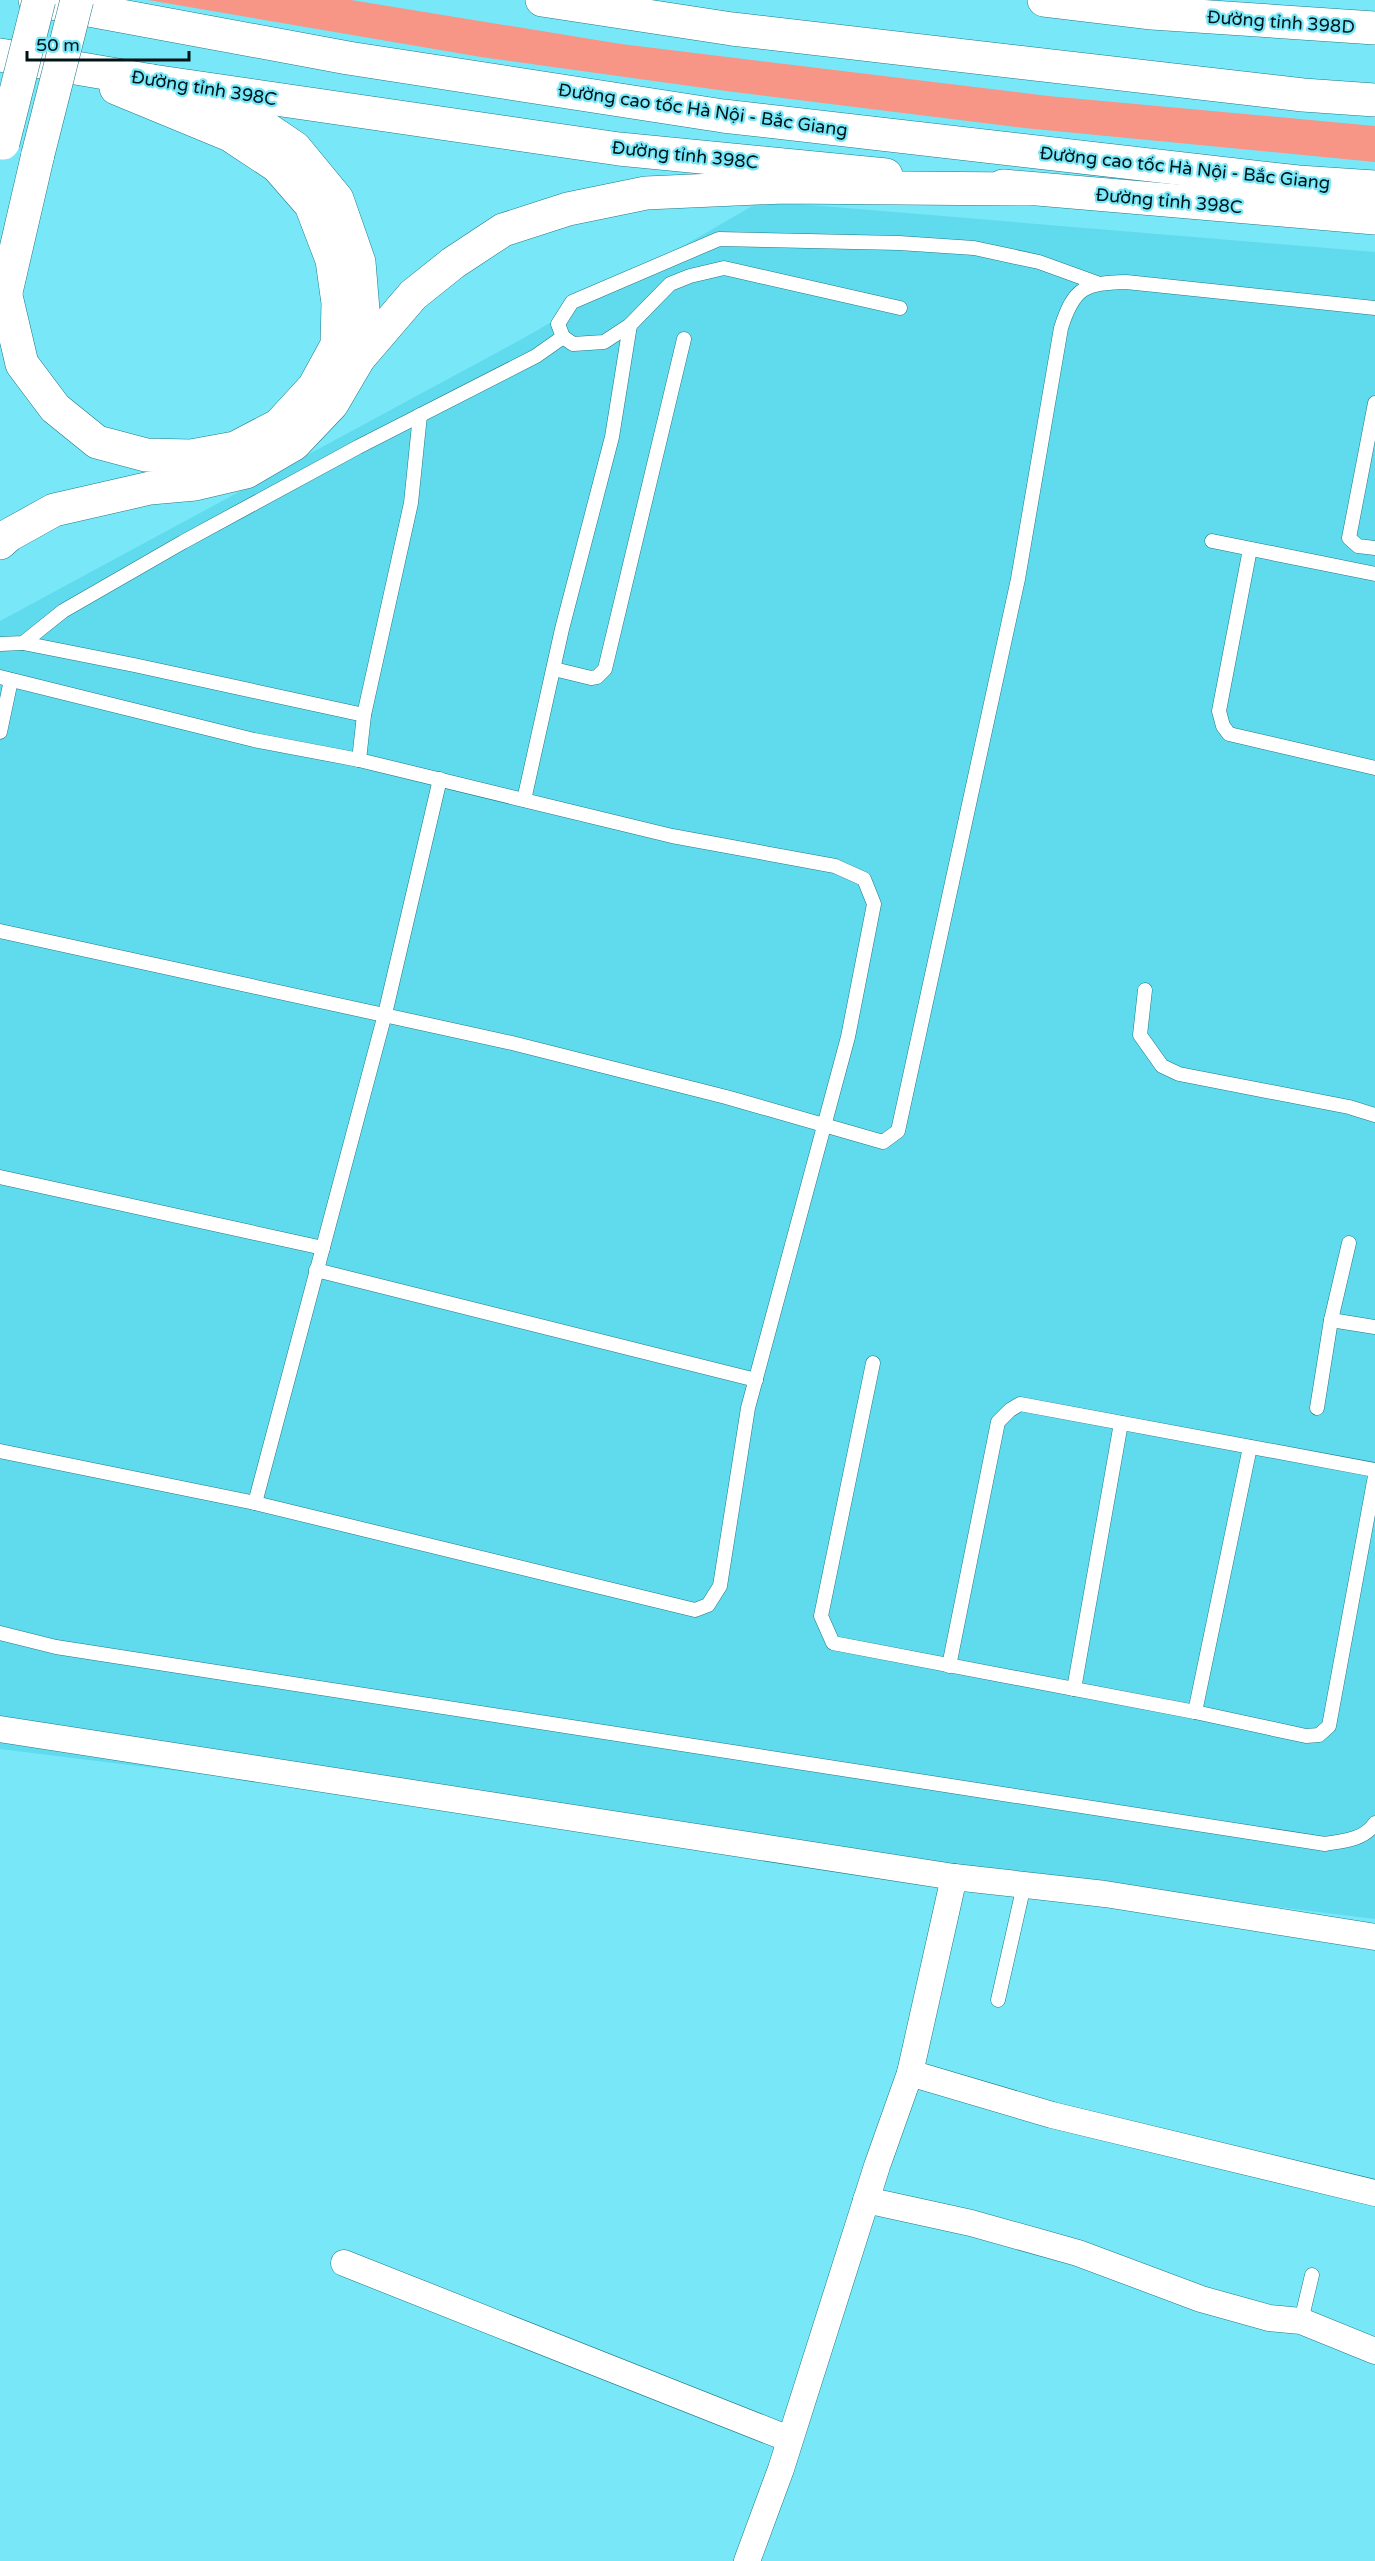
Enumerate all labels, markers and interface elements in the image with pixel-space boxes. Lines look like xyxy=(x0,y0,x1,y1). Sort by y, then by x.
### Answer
street label: Đường tỉnh 398D xyxy=(1206,6,1356,38)
scale bar xyxy=(27,24,189,62)
text: 50 m xyxy=(36,34,80,56)
street label: Đường tỉnh 398C xyxy=(130,66,278,110)
street label: Đường cao tốc Hà Nội - Bắc Giang xyxy=(557,79,849,141)
street label: Đường tỉnh 398C xyxy=(611,136,759,174)
street label: Đường cao tốc Hà Nội - Bắc Giang xyxy=(1039,142,1331,194)
street label: Đường tỉnh 398C xyxy=(1095,184,1243,218)

